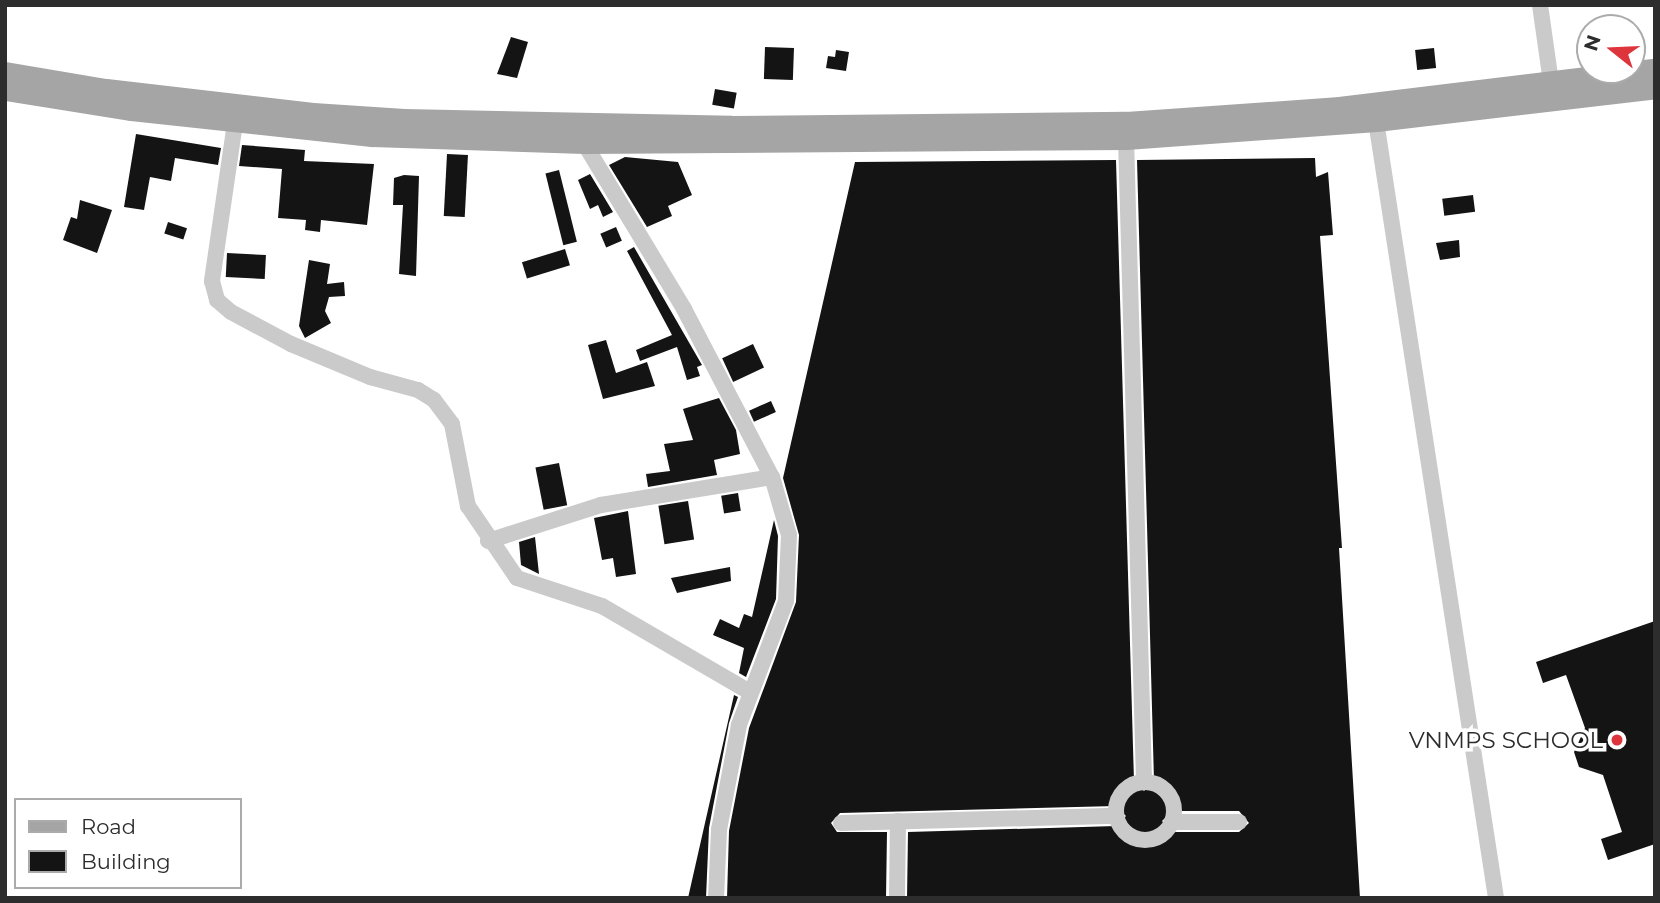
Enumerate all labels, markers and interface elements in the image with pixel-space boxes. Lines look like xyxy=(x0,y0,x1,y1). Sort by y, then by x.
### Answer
north arrow xyxy=(1576,14,1646,84)
text: N xyxy=(1579,32,1606,54)
place label: VNMPS SCHOOL xyxy=(1409,726,1603,754)
marker: VNMPS SCHOOL xyxy=(1609,732,1625,748)
legend xyxy=(14,798,242,889)
text: Road xyxy=(81,814,136,839)
text: Building xyxy=(81,849,171,874)

